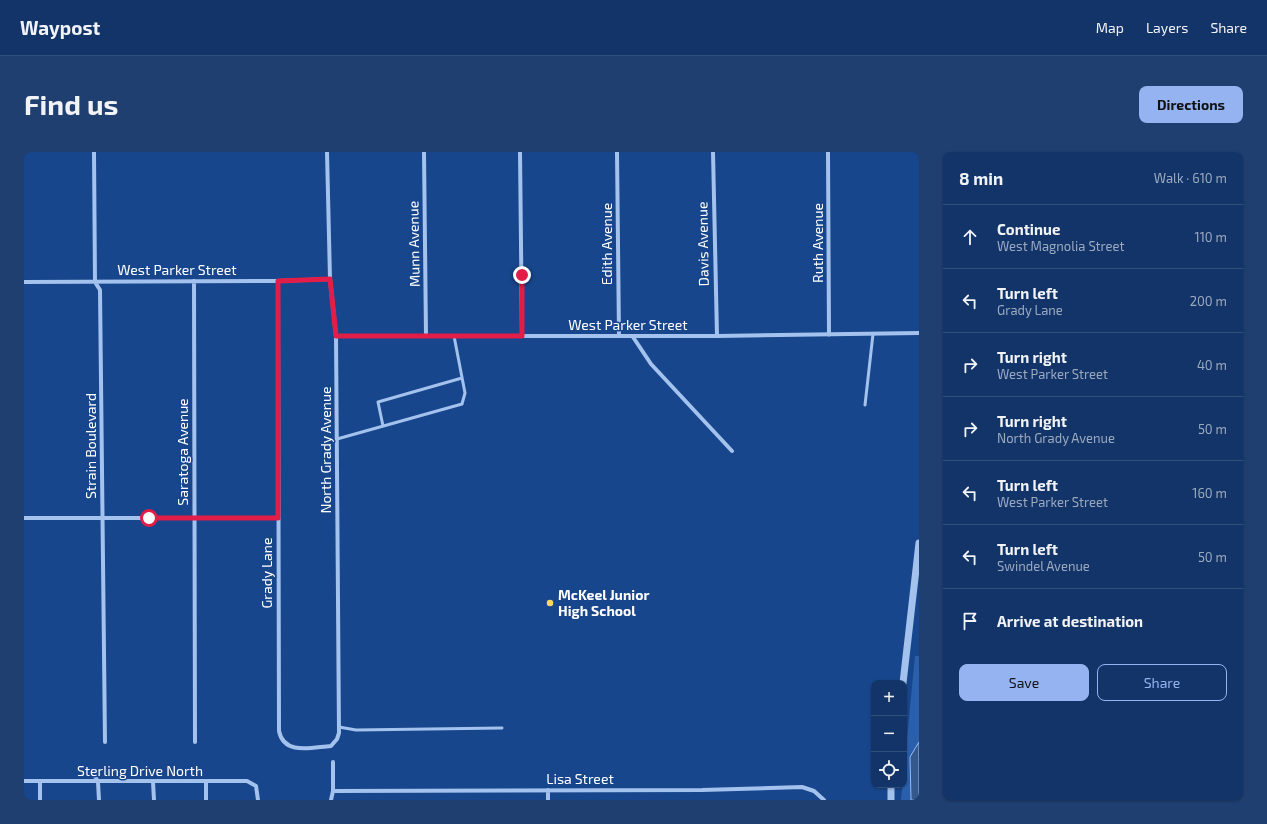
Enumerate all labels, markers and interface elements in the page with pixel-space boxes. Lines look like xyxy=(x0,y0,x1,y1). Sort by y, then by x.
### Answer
text: Waypost xyxy=(20,16,100,39)
text: Map xyxy=(1096,19,1124,36)
text: Layers xyxy=(1146,19,1188,36)
text: Share xyxy=(1210,19,1247,36)
button: Directions xyxy=(1139,86,1243,123)
text: Find us xyxy=(24,87,118,121)
text: 8 min xyxy=(959,168,1003,188)
text: Walk · 610 m xyxy=(1154,170,1227,186)
street label: Munn Avenue xyxy=(404,201,423,287)
street label: Davis Avenue xyxy=(693,202,712,286)
street label: Edith Avenue xyxy=(598,203,615,285)
street label: Ruth Avenue xyxy=(809,203,826,283)
text: Continue xyxy=(997,220,1060,238)
icon: ahead xyxy=(959,226,981,248)
text: 110 m xyxy=(1195,229,1227,245)
text: West Magnolia Street xyxy=(997,238,1125,254)
street label: West Parker Street xyxy=(117,261,237,278)
route end xyxy=(513,266,531,284)
text: Turn left xyxy=(997,284,1058,302)
icon: left xyxy=(959,290,981,312)
text: 200 m xyxy=(1190,293,1227,309)
text: Grady Lane xyxy=(997,302,1063,318)
street label: West Parker Street xyxy=(568,316,688,333)
text: Turn right xyxy=(997,348,1067,366)
icon: right xyxy=(959,354,981,376)
text: 40 m xyxy=(1197,357,1227,373)
text: West Parker Street xyxy=(997,366,1108,382)
street label: North Grady Avenue xyxy=(317,387,334,513)
street label: Strain Boulevard xyxy=(82,393,99,499)
street label: Saratoga Avenue xyxy=(174,398,191,506)
text: Turn right xyxy=(997,412,1067,430)
icon: right xyxy=(959,418,981,440)
text: 50 m xyxy=(1198,421,1227,437)
text: North Grady Avenue xyxy=(997,430,1115,446)
text: Turn left xyxy=(997,476,1058,494)
icon: left xyxy=(959,482,981,504)
text: 160 m xyxy=(1192,485,1227,501)
text: West Parker Street xyxy=(997,494,1108,510)
route start xyxy=(140,509,158,527)
street label: Grady Lane xyxy=(258,538,275,608)
text: Turn left xyxy=(997,540,1058,558)
icon: left xyxy=(959,546,981,568)
text: 50 m xyxy=(1198,549,1227,565)
text: Swindel Avenue xyxy=(997,558,1090,574)
place label: McKeel Junior High School xyxy=(558,586,649,619)
marker: McKeel Junior High School xyxy=(545,598,555,608)
icon: arrive xyxy=(959,610,981,632)
text: Arrive at destination xyxy=(997,612,1143,630)
button: Save xyxy=(959,664,1089,701)
button: Share xyxy=(1097,664,1227,701)
map controls xyxy=(871,680,907,788)
button: + xyxy=(871,680,907,716)
button: − xyxy=(871,716,907,752)
button: locate xyxy=(871,752,907,788)
street label: Sterling Drive North xyxy=(77,762,203,779)
street label: Lisa Street xyxy=(546,770,614,787)

